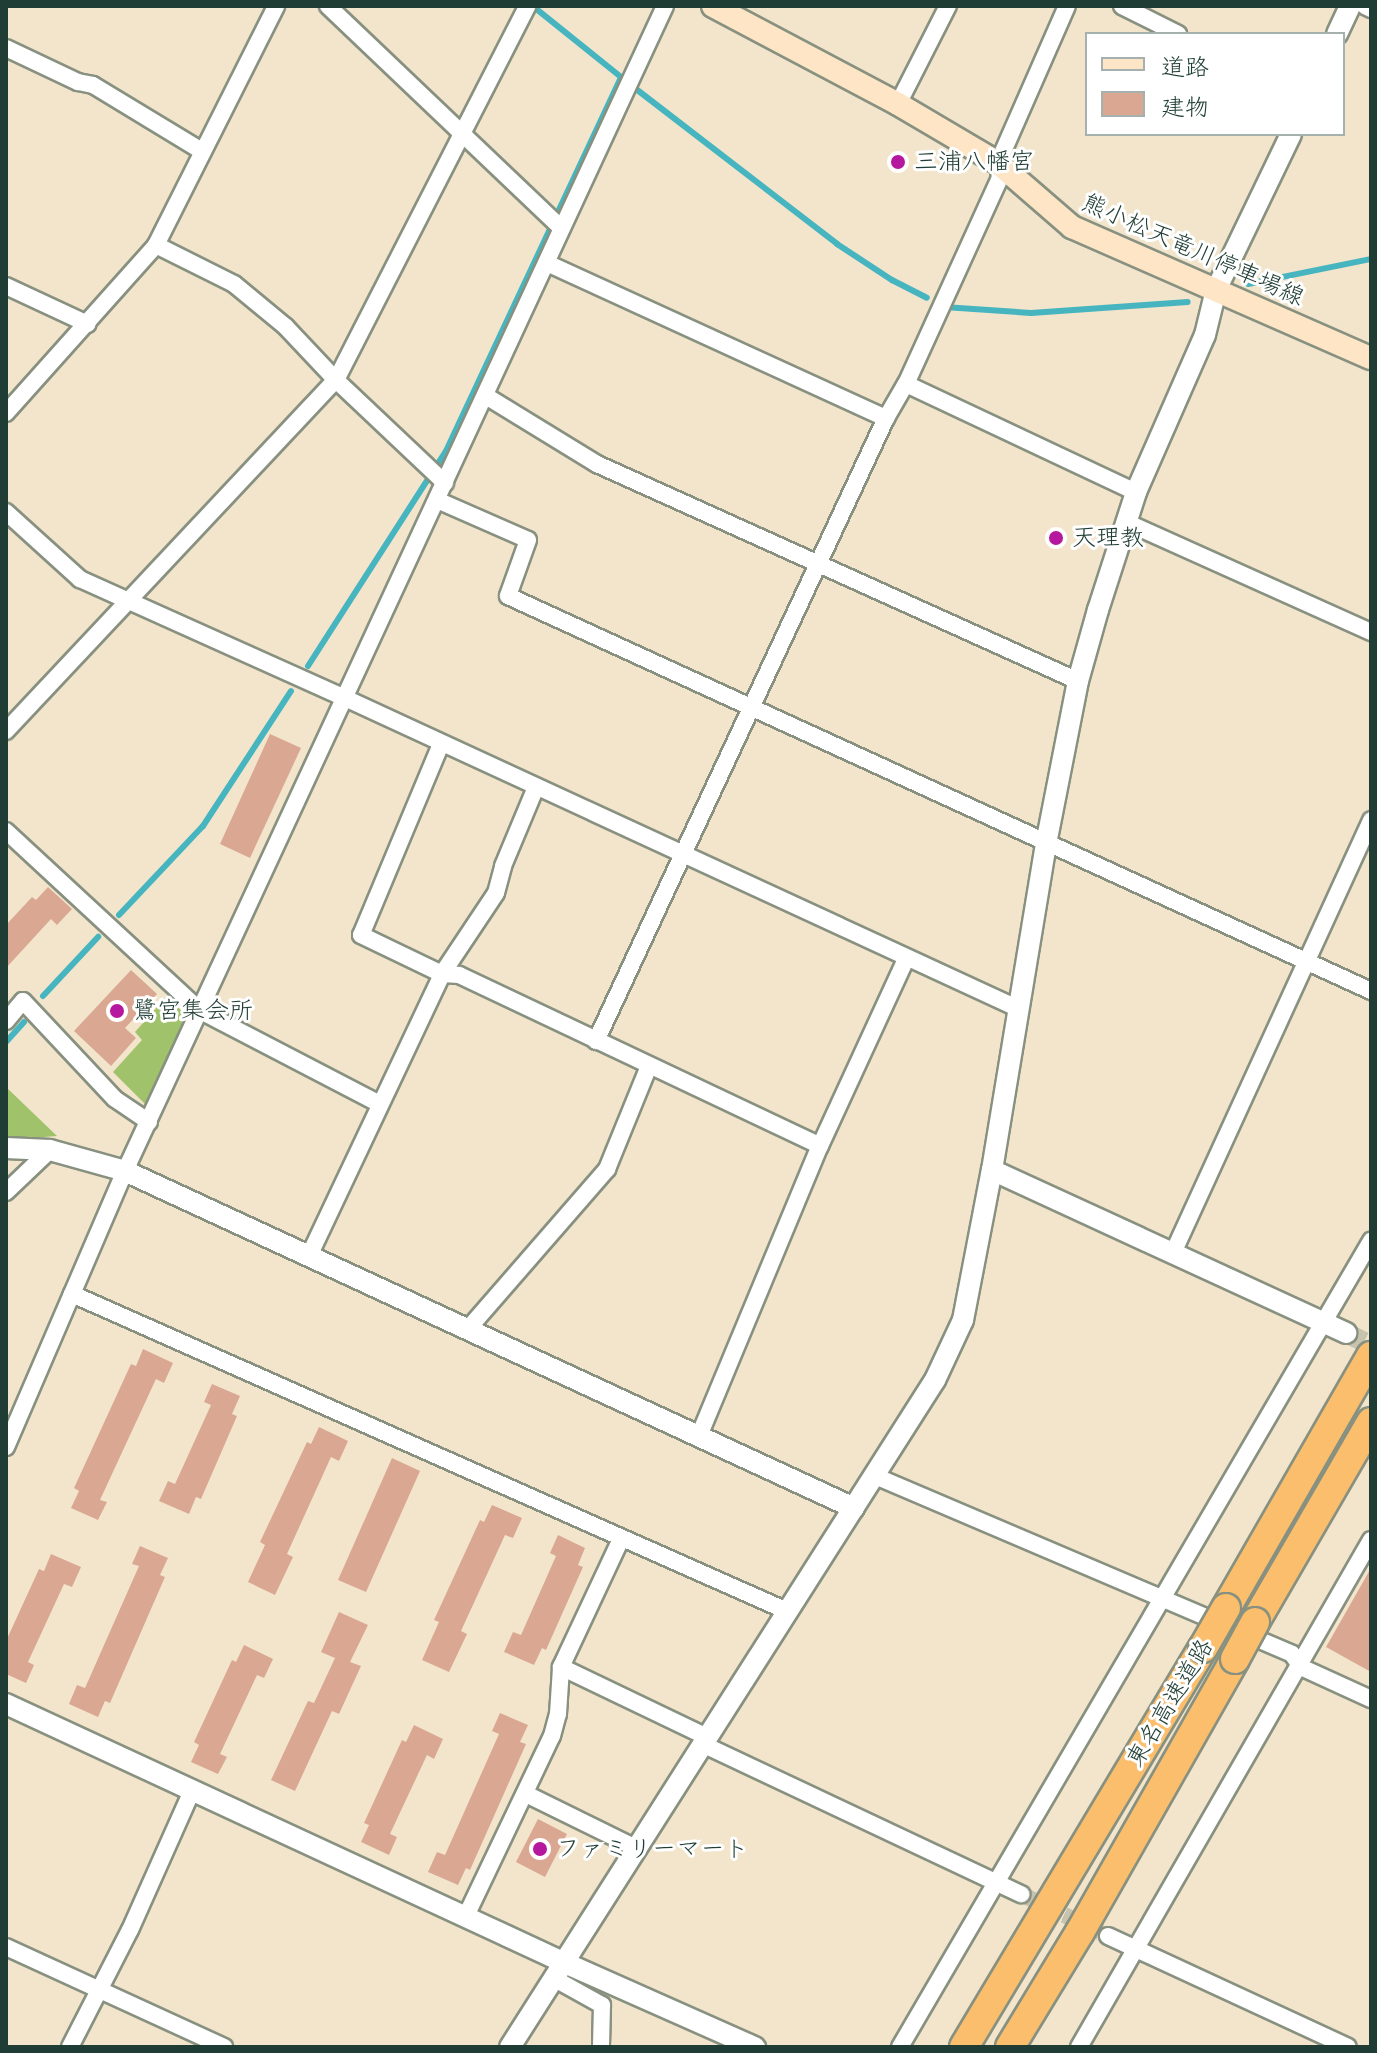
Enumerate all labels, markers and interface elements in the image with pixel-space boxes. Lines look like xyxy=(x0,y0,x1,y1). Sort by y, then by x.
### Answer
legend xyxy=(1085,32,1345,136)
text: 道路 xyxy=(1161,53,1209,82)
text: 建物 xyxy=(1161,93,1209,122)
place label: 三浦八幡宮 xyxy=(914,148,1034,176)
marker: 三浦八幡宮 xyxy=(889,153,907,171)
street label: 熊小松天竜川停車場線 xyxy=(1078,188,1308,312)
place label: 天理教 xyxy=(1072,524,1144,552)
marker: 天理教 xyxy=(1047,529,1065,547)
place label: 鷺宮集会所 xyxy=(133,997,253,1025)
marker: 鷺宮集会所 xyxy=(108,1002,126,1020)
street label: 東名高速道路 xyxy=(1121,1634,1219,1772)
place label: ファミリーマート xyxy=(556,1835,748,1863)
marker: ファミリーマート xyxy=(531,1840,549,1858)

